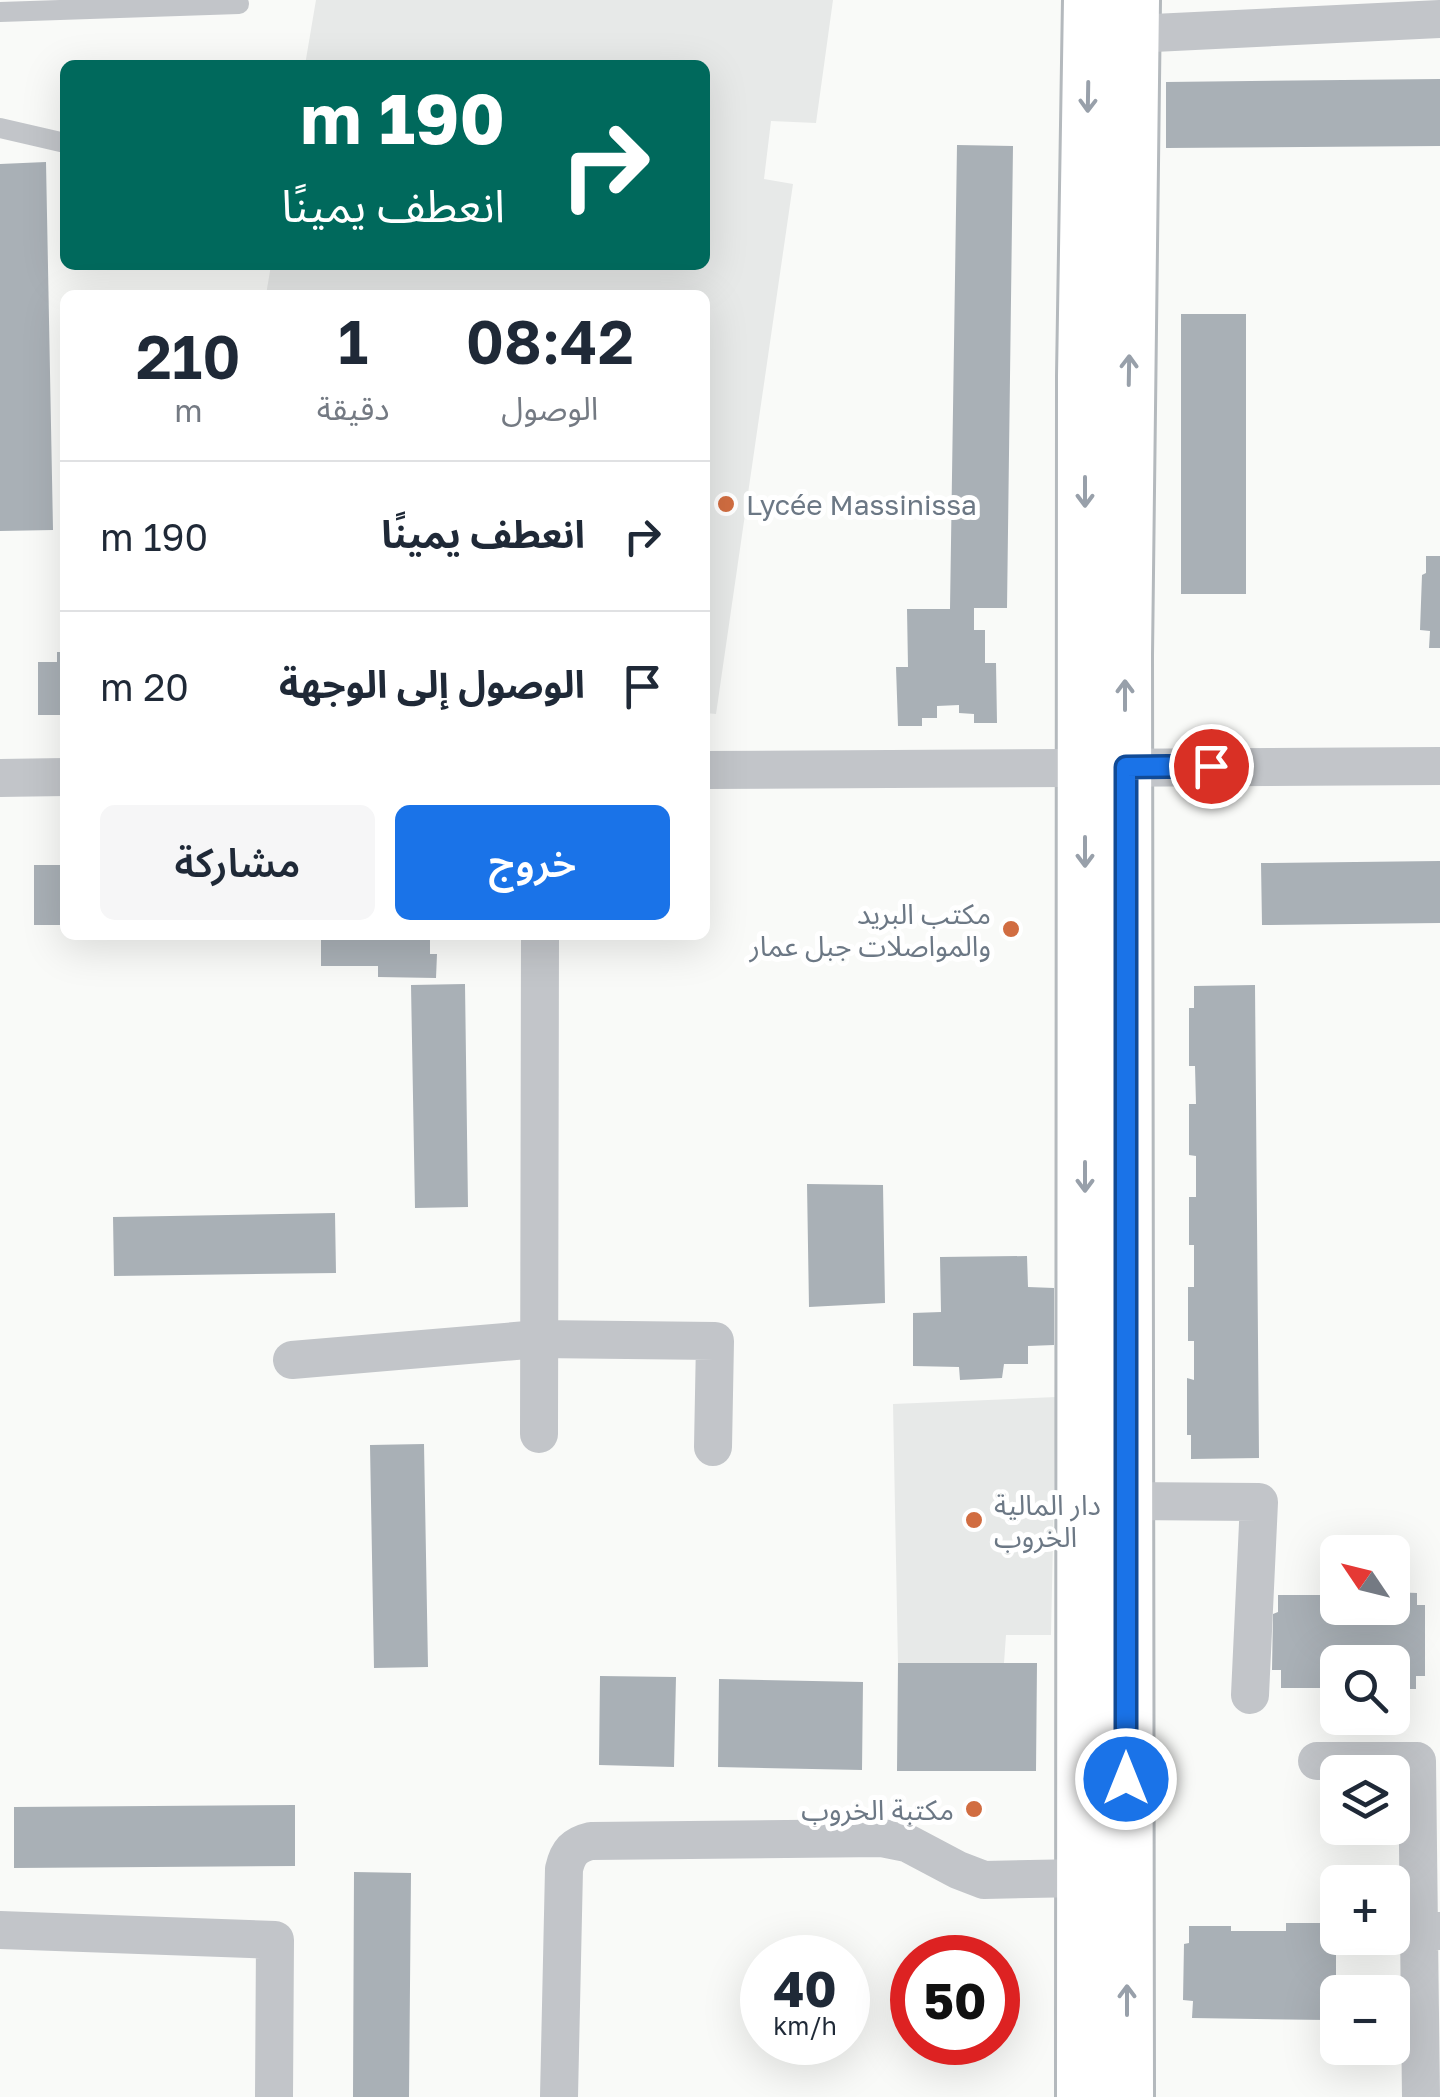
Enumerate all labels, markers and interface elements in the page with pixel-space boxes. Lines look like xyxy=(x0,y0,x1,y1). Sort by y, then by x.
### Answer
text: 190 m xyxy=(300,75,505,159)
one-way arrow xyxy=(1078,80,1098,113)
icon: right xyxy=(540,100,670,230)
text: انعطف يمينًا xyxy=(281,178,505,232)
text: 1 xyxy=(338,305,368,377)
text: 08:42 xyxy=(466,305,634,377)
text: 210 xyxy=(136,320,241,392)
one-way arrow xyxy=(1120,354,1138,386)
text: دقيقة xyxy=(317,389,390,427)
text: الوصول xyxy=(501,389,598,427)
text: m xyxy=(174,391,202,429)
one-way arrow xyxy=(1076,476,1094,508)
place label: Lycée Massinissa xyxy=(746,488,977,521)
marker: Lycée Massinissa xyxy=(715,493,737,515)
icon: right xyxy=(615,509,670,564)
text: انعطف يمينًا xyxy=(381,511,585,556)
text: 190 m xyxy=(100,514,208,559)
icon: arrive xyxy=(615,659,670,714)
text: الوصول إلى الوجهة xyxy=(279,661,585,706)
text: 20 m xyxy=(100,664,189,709)
one-way arrow xyxy=(1116,679,1134,712)
pin xyxy=(1169,724,1254,809)
icon: arrive xyxy=(1184,739,1239,794)
button: مشاركة xyxy=(100,805,375,920)
button: خروج xyxy=(395,805,670,920)
one-way arrow xyxy=(1076,836,1094,868)
place label: مكتب البريد والمواصلات جبل عمار xyxy=(748,897,991,963)
marker: مكتب البريد والمواصلات جبل عمار xyxy=(1000,918,1022,940)
one-way arrow xyxy=(1076,1160,1094,1193)
place label: دار المالية الخروب xyxy=(994,1488,1101,1554)
marker: دار المالية الخروب xyxy=(963,1509,985,1531)
north arrow xyxy=(1320,1535,1410,1625)
map controls xyxy=(1320,1535,1410,2065)
button: search xyxy=(1320,1645,1410,1735)
position arrow xyxy=(1074,1727,1178,1831)
button: layers xyxy=(1320,1755,1410,1845)
place label: مكتبة الخروب xyxy=(801,1793,954,1827)
marker: مكتبة الخروب xyxy=(963,1798,985,1820)
button: + xyxy=(1320,1865,1410,1955)
speed limit sign: 50 xyxy=(890,1935,1020,2065)
text: 40 xyxy=(773,1958,837,2018)
button: − xyxy=(1320,1975,1410,2065)
one-way arrow xyxy=(1118,1984,1136,2016)
text: km/h xyxy=(773,2010,837,2041)

